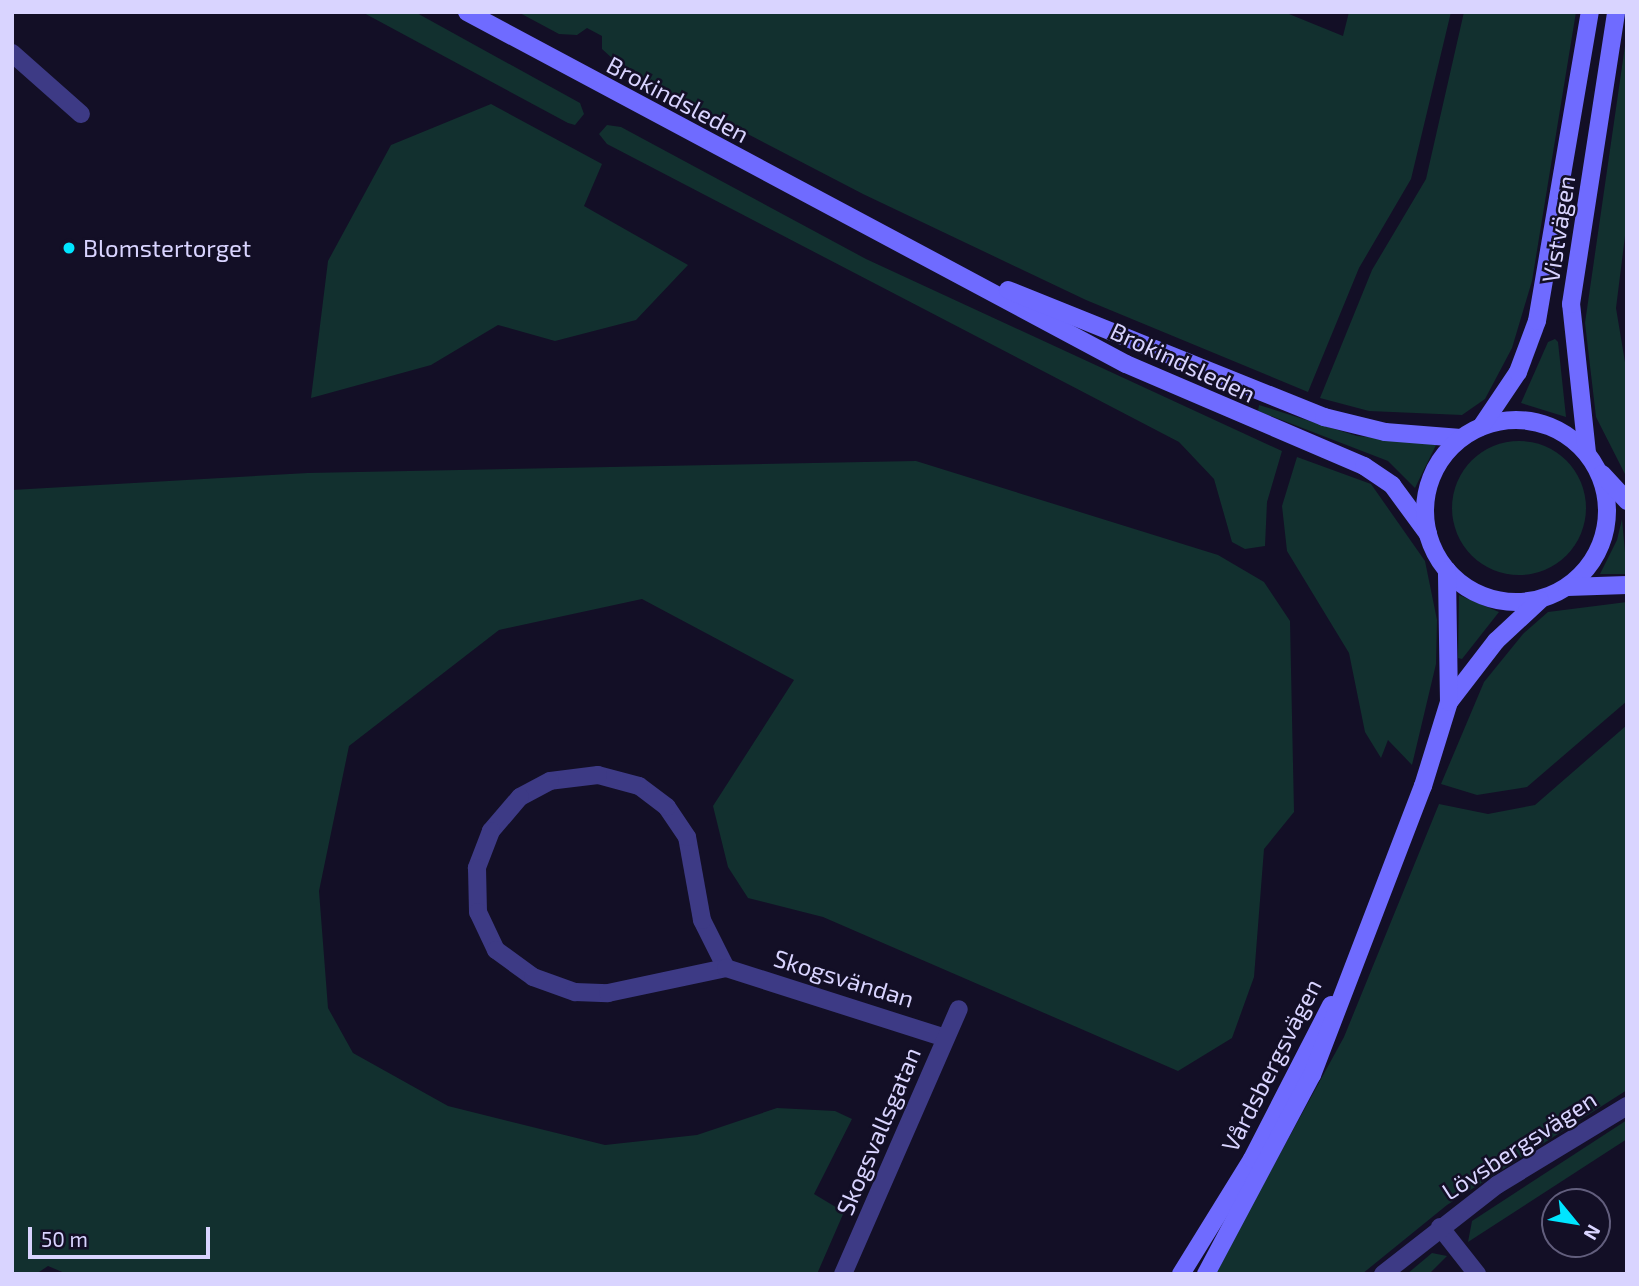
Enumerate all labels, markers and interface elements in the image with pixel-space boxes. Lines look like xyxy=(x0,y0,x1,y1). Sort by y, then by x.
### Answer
street label: Brokindsleden xyxy=(602,50,754,148)
street label: Vistvägen xyxy=(1535,174,1581,284)
place label: Blomstertorget xyxy=(83,234,251,262)
marker: Blomstertorget xyxy=(61,240,77,256)
street label: Brokindsleden xyxy=(1106,316,1260,408)
street label: Skogsvändan xyxy=(770,943,918,1013)
street label: Vårdsbergsvägen xyxy=(1215,974,1327,1156)
street label: Skogsvallsgatan xyxy=(830,1043,926,1219)
street label: Lövsbergsvägen xyxy=(1436,1084,1602,1206)
north arrow xyxy=(1541,1188,1611,1258)
scale bar xyxy=(32,1212,214,1256)
text: N xyxy=(1579,1221,1606,1244)
text: 50 m xyxy=(41,1226,88,1251)

